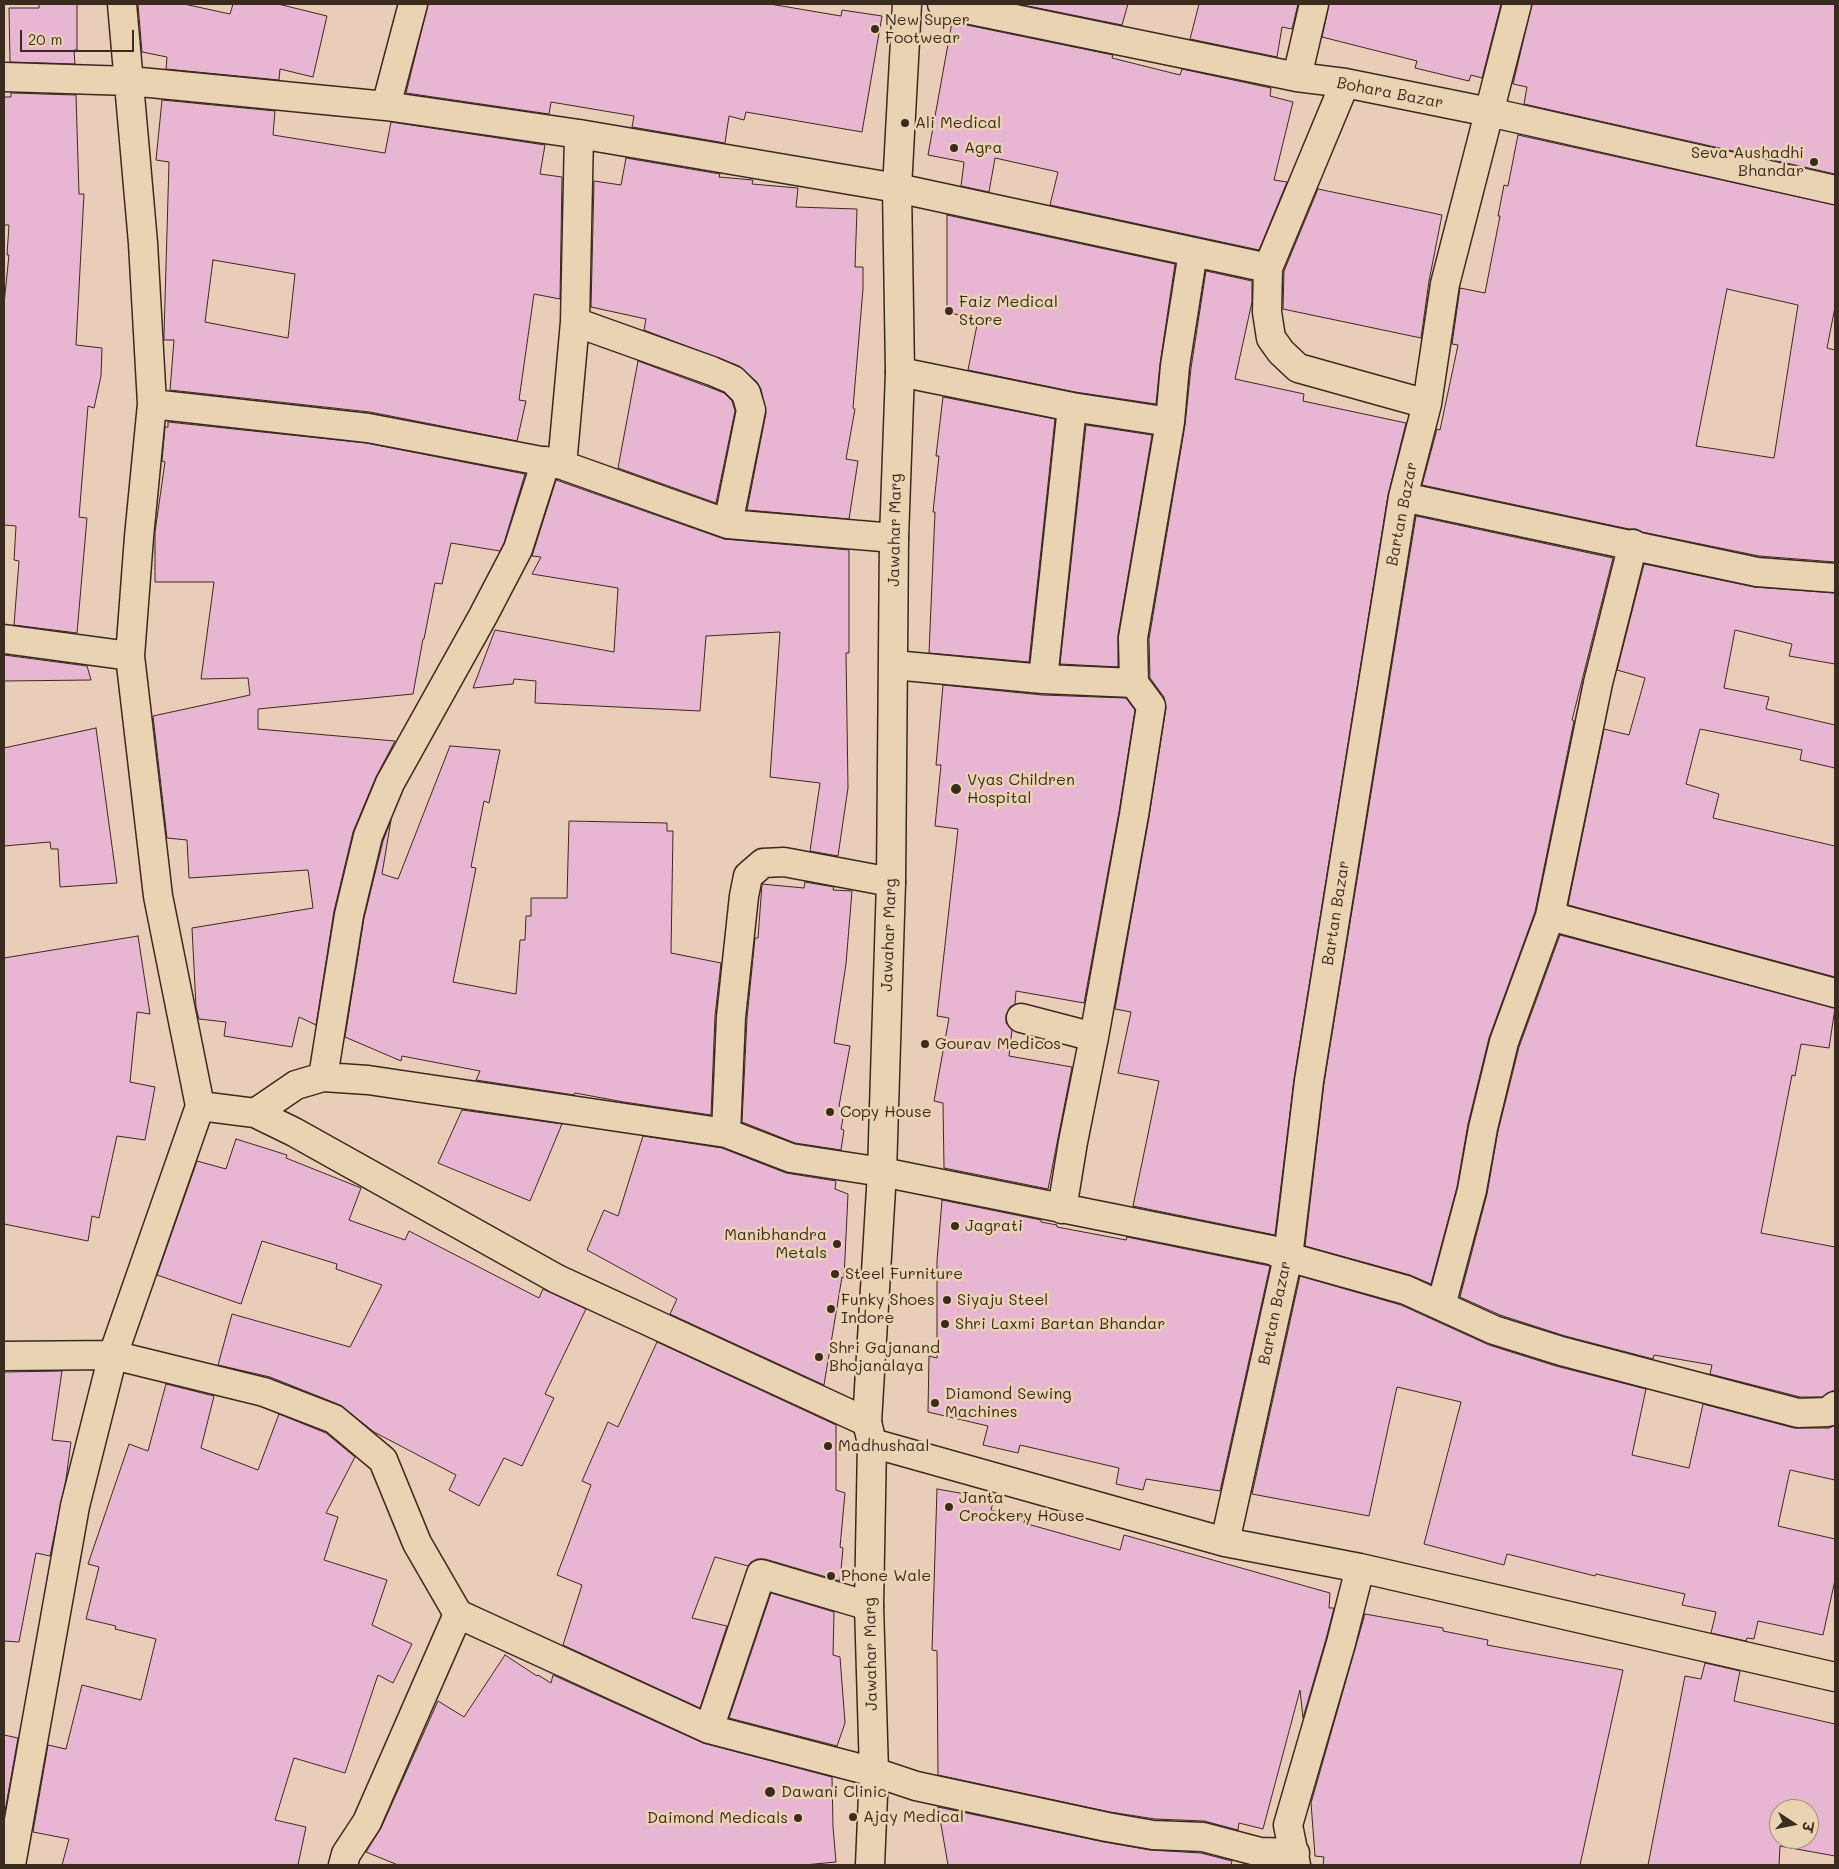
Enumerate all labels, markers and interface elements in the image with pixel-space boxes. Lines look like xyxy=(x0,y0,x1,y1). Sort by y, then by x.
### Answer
place label: New Super Footwear xyxy=(885,10,970,48)
scale bar xyxy=(22,20,136,52)
marker: New Super Footwear xyxy=(869,23,881,35)
text: 20 m xyxy=(28,29,62,49)
street label: Bohara Bazar xyxy=(1335,73,1445,113)
place label: Ali Medical xyxy=(915,113,1001,133)
marker: Ali Medical xyxy=(899,117,911,129)
place label: Agra xyxy=(964,138,1002,158)
marker: Agra xyxy=(948,142,960,154)
place label: Seva Aushadhi Bhandar xyxy=(1691,143,1804,181)
marker: Seva Aushadhi Bhandar xyxy=(1808,156,1820,168)
place label: Faiz Medical Store xyxy=(959,292,1058,330)
marker: Faiz Medical Store xyxy=(943,305,955,317)
street label: Bartan Bazar xyxy=(1382,460,1422,568)
street label: Jawahar Marg xyxy=(884,473,906,587)
place label: Vyas Children Hospital xyxy=(967,770,1075,808)
marker: Vyas Children Hospital xyxy=(949,782,963,796)
street label: Bartan Bazar xyxy=(1318,859,1354,967)
street label: Jawahar Marg xyxy=(877,878,901,992)
place label: Gourav Medicos xyxy=(935,1034,1061,1054)
marker: Gourav Medicos xyxy=(919,1038,931,1050)
place label: Copy House xyxy=(840,1102,932,1122)
marker: Copy House xyxy=(824,1106,836,1118)
place label: Jagrati xyxy=(965,1216,1023,1236)
marker: Jagrati xyxy=(949,1220,961,1232)
place label: Manibhandra Metals xyxy=(724,1225,827,1263)
marker: Manibhandra Metals xyxy=(831,1238,843,1250)
street label: Bartan Bazar xyxy=(1255,1259,1295,1367)
place label: Steel Furniture xyxy=(845,1264,963,1284)
marker: Steel Furniture xyxy=(829,1268,841,1280)
place label: Funky Shoes Indore xyxy=(841,1290,935,1328)
place label: Siyaju Steel xyxy=(957,1290,1048,1310)
marker: Siyaju Steel xyxy=(941,1294,953,1306)
marker: Funky Shoes Indore xyxy=(825,1303,837,1315)
place label: Shri Laxmi Bartan Bhandar xyxy=(955,1314,1165,1334)
marker: Shri Laxmi Bartan Bhandar xyxy=(939,1318,951,1330)
place label: Shri Gajanand Bhojanalaya xyxy=(829,1338,940,1376)
marker: Shri Gajanand Bhojanalaya xyxy=(813,1351,825,1363)
place label: Diamond Sewing Machines xyxy=(945,1384,1072,1422)
marker: Diamond Sewing Machines xyxy=(929,1397,941,1409)
place label: Madhushaal xyxy=(838,1436,929,1456)
marker: Madhushaal xyxy=(822,1440,834,1452)
place label: Janta Crockery House xyxy=(959,1488,1085,1526)
marker: Janta Crockery House xyxy=(943,1501,955,1513)
place label: Phone Wale xyxy=(841,1566,931,1586)
marker: Phone Wale xyxy=(825,1570,837,1582)
street label: Jawahar Marg xyxy=(860,1597,882,1711)
place label: Dawani Clinic xyxy=(781,1782,887,1802)
marker: Dawani Clinic xyxy=(763,1785,777,1799)
north arrow xyxy=(1769,1799,1819,1849)
place label: Ajay Medical xyxy=(863,1807,964,1827)
place label: Daimond Medicals xyxy=(647,1808,788,1828)
marker: Ajay Medical xyxy=(847,1811,859,1823)
marker: Daimond Medicals xyxy=(792,1812,804,1824)
text: उ xyxy=(1798,1820,1818,1833)

